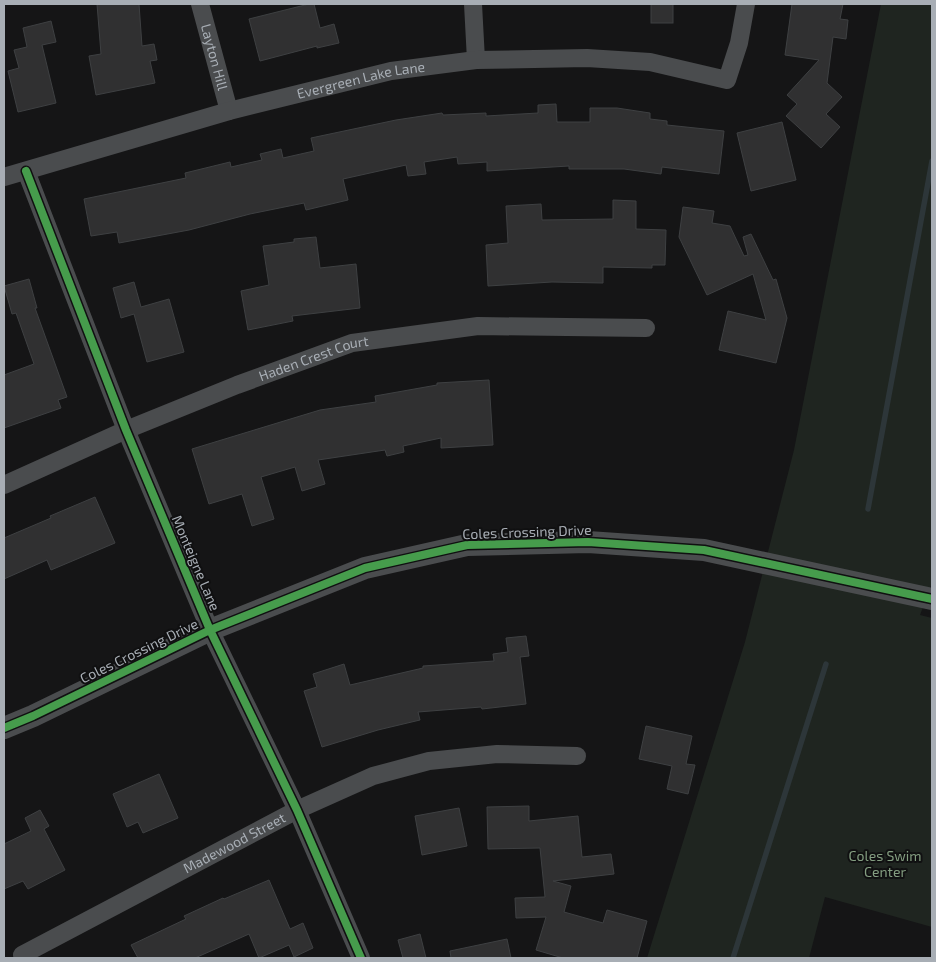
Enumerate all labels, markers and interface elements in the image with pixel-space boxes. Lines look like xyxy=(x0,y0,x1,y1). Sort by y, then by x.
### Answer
street label: Layton Hill xyxy=(198,22,232,93)
street label: Evergreen Lake Lane xyxy=(295,58,426,102)
street label: Haden Crest Court xyxy=(256,332,370,384)
street label: Monteigne Lane xyxy=(169,513,224,613)
street label: Coles Crossing Drive xyxy=(462,521,592,542)
street label: Coles Crossing Drive xyxy=(77,615,201,687)
street label: Madewood Street xyxy=(180,809,288,877)
park label: Coles Swim Center xyxy=(849,847,921,880)

